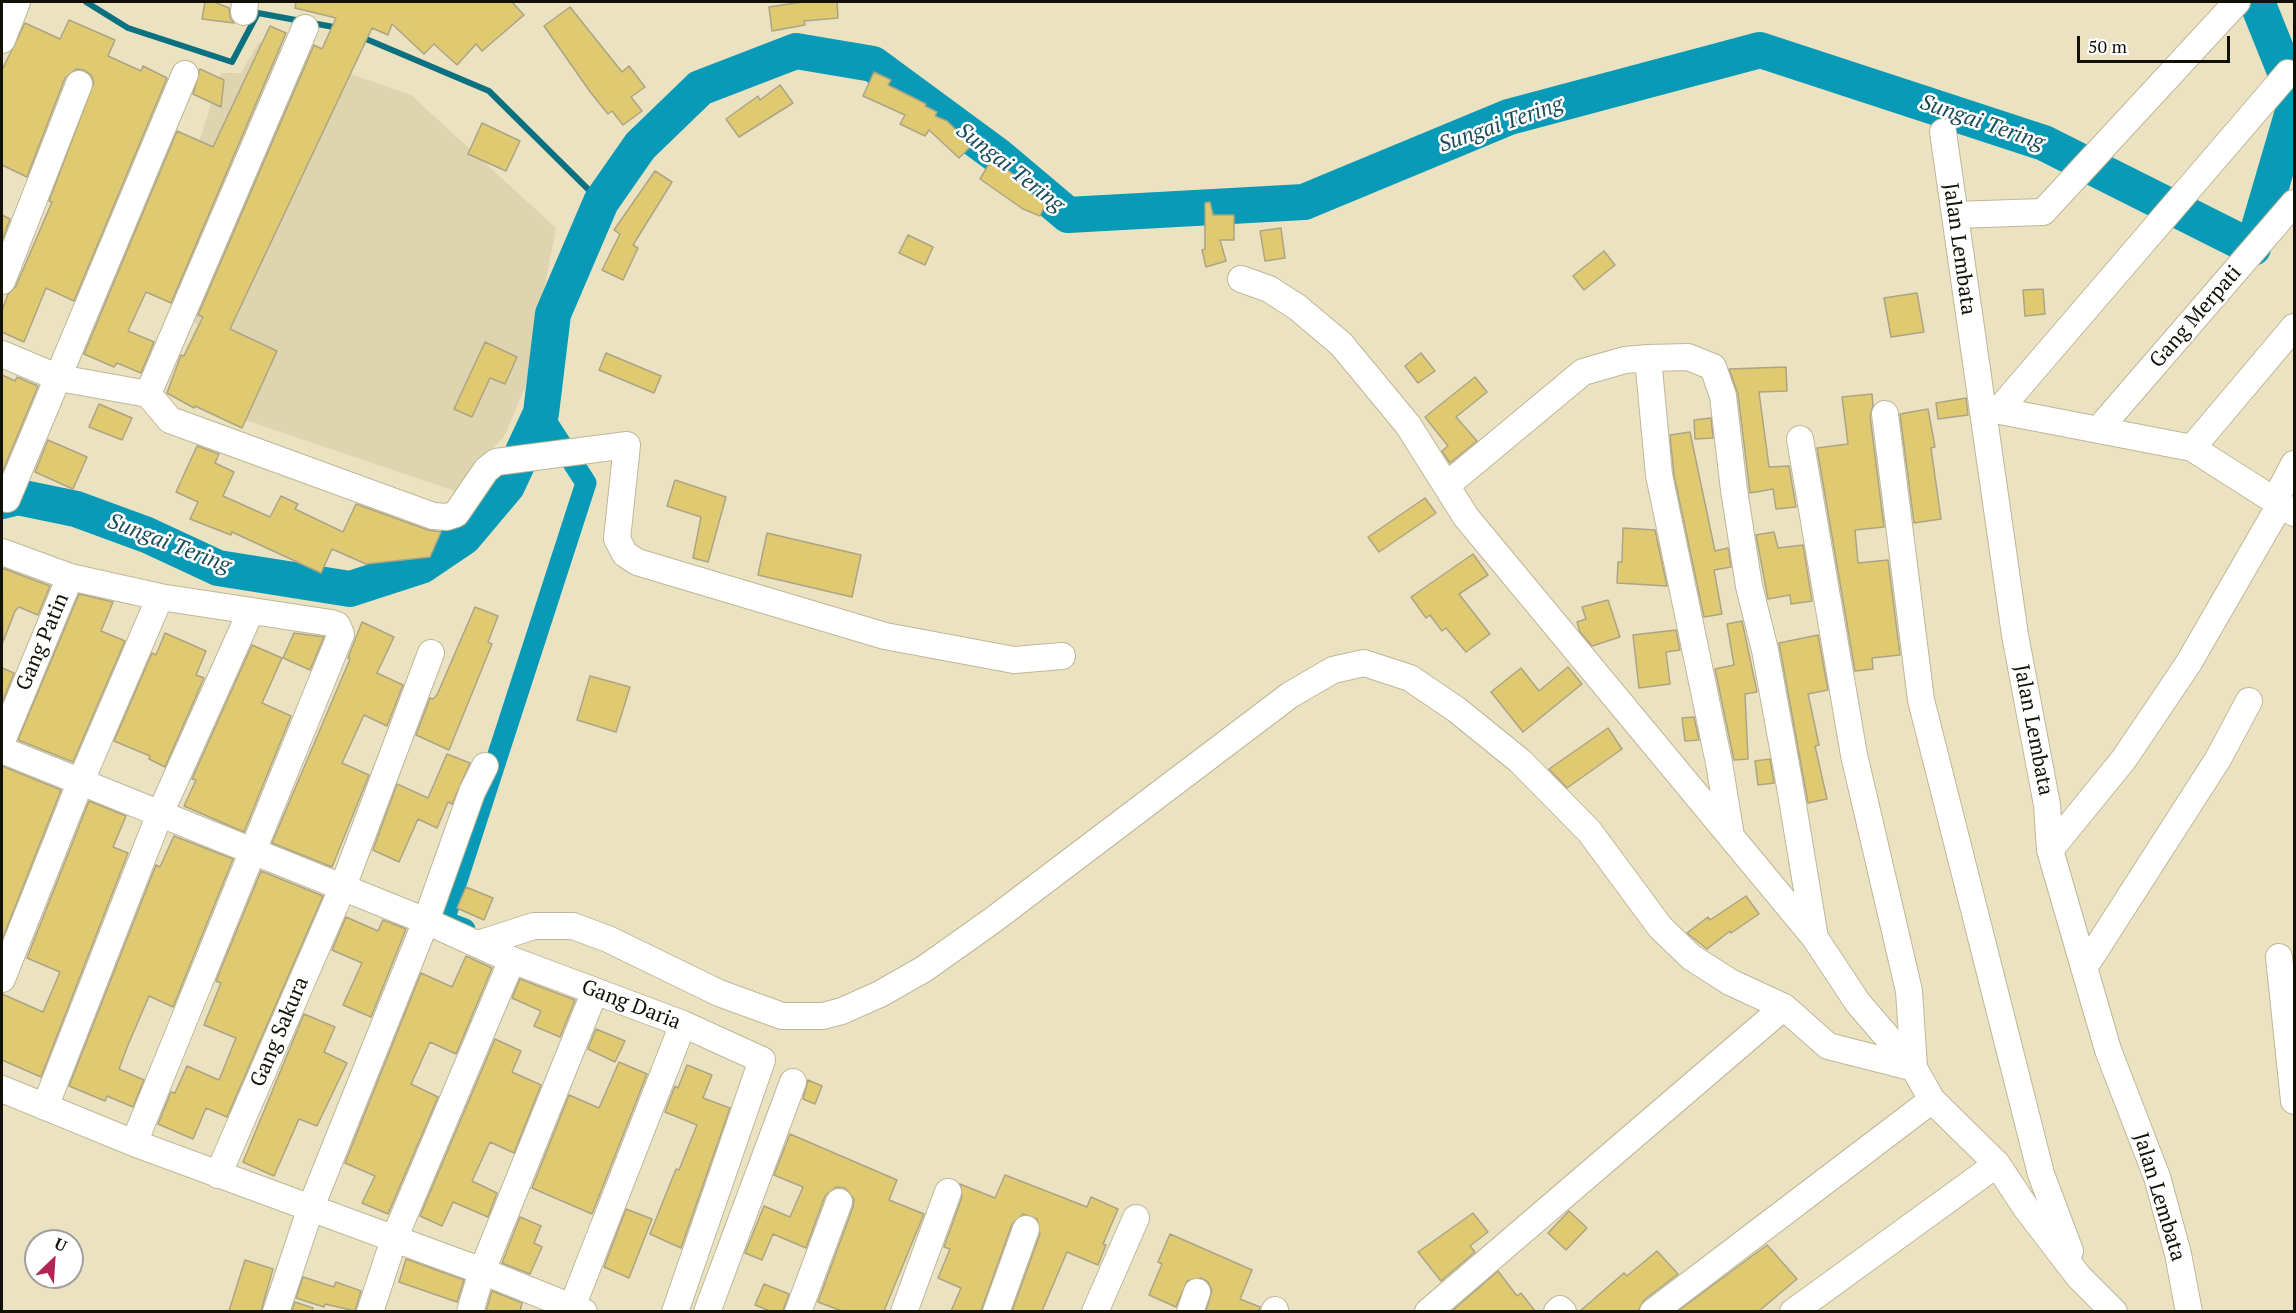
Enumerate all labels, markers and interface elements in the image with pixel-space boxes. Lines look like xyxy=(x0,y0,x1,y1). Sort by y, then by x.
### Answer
scale bar xyxy=(2080,24,2233,62)
text: 50 m xyxy=(2088,34,2127,58)
water label: Sungai Tering xyxy=(1916,89,2048,157)
water label: Sungai Tering xyxy=(1435,91,1567,159)
water label: Sungai Tering xyxy=(951,118,1069,218)
street label: Jalan Lembata xyxy=(1937,181,1981,317)
street label: Gang Merpati xyxy=(2145,261,2247,373)
water label: Sungai Tering xyxy=(104,508,234,580)
street label: Gang Patin xyxy=(11,590,75,694)
street label: Jalan Lembata xyxy=(2008,662,2058,798)
street label: Gang Sakura xyxy=(246,973,314,1091)
street label: Gang Daria xyxy=(578,975,684,1035)
street label: Jalan Lembata xyxy=(2128,1130,2190,1264)
north arrow xyxy=(24,1229,84,1289)
text: U xyxy=(51,1232,71,1257)

